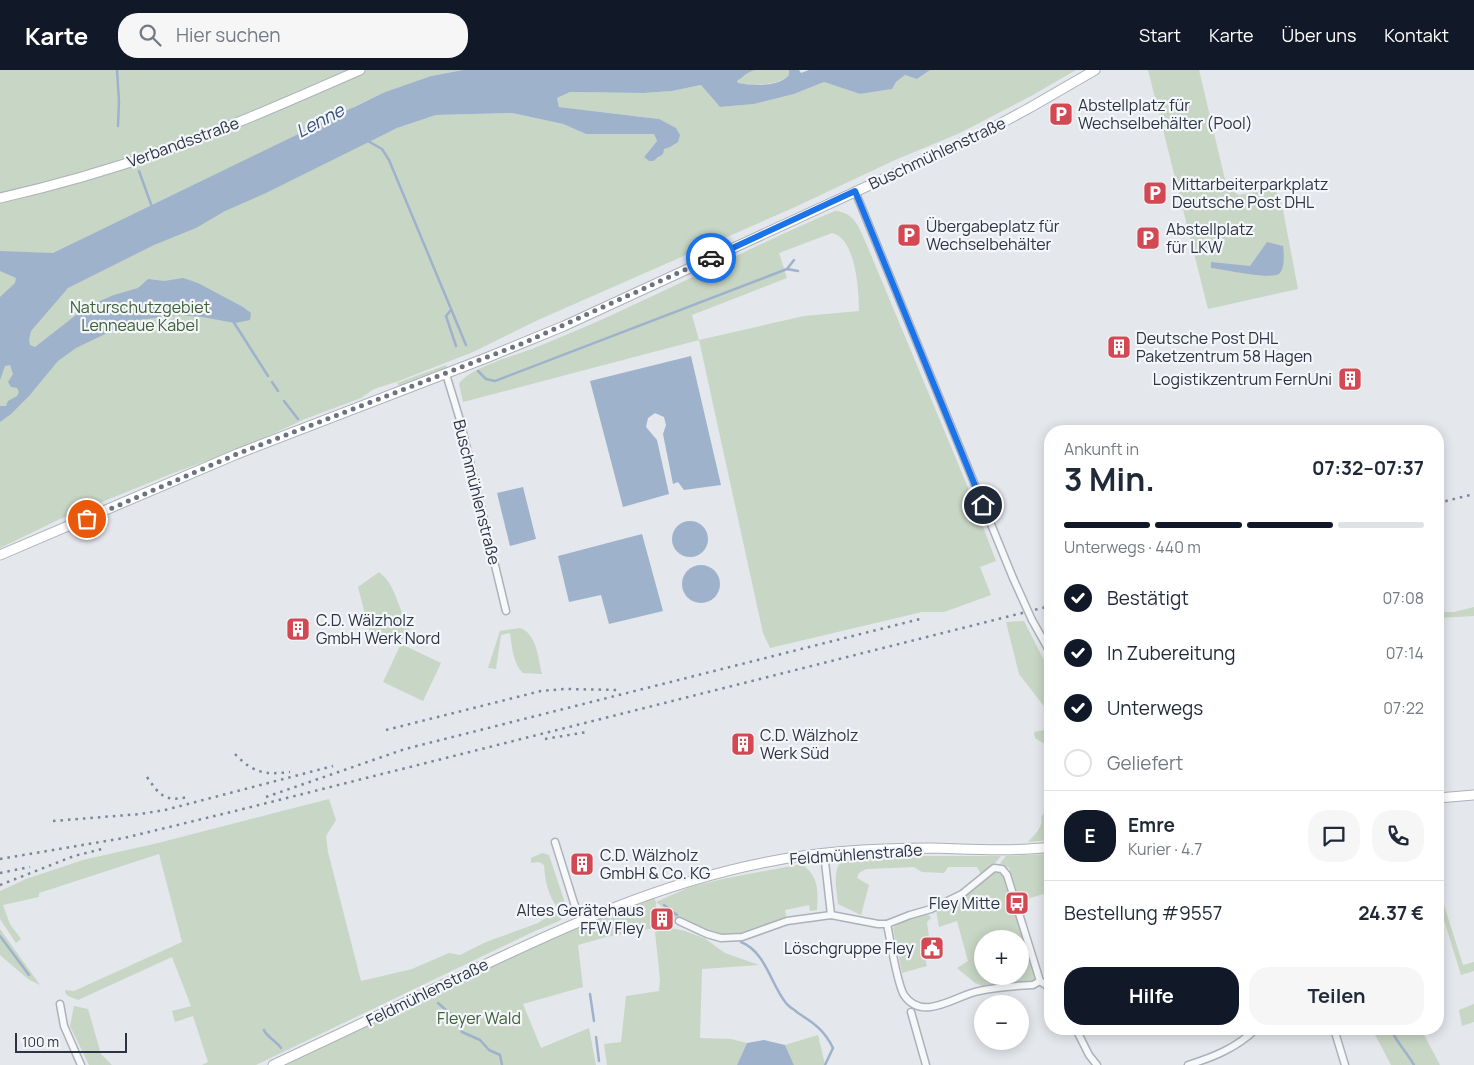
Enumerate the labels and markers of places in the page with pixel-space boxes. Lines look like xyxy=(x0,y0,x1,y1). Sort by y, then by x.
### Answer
place label: Abstellplatz für Wechselbehälter (Pool) xyxy=(1078,94,1252,134)
parking icon: Abstellplatz für Wechselbehälter (Pool) xyxy=(1048,101,1074,127)
place label: Mittarbeiterparkplatz Deutsche Post DHL xyxy=(1172,173,1329,213)
parking icon: Mittarbeiterparkplatz Deutsche Post DHL xyxy=(1142,180,1168,206)
place label: Übergabeplatz für Wechselbehälter xyxy=(926,215,1060,255)
place label: Abstellplatz für LKW xyxy=(1166,218,1254,258)
parking icon: Übergabeplatz für Wechselbehälter xyxy=(896,222,922,248)
parking icon: Abstellplatz für LKW xyxy=(1135,225,1161,251)
place label: Deutsche Post DHL Paketzentrum 58 Hagen xyxy=(1136,327,1312,367)
building icon: Deutsche Post DHL Paketzentrum 58 Hagen xyxy=(1106,334,1132,360)
building icon: Logistikzentrum FernUni xyxy=(1337,366,1363,392)
place label: Logistikzentrum FernUni xyxy=(1153,368,1332,390)
pin xyxy=(962,484,1004,526)
pin xyxy=(66,498,108,540)
place label: C.D. Wälzholz GmbH Werk Nord xyxy=(316,609,440,649)
building icon: C.D. Wälzholz GmbH Werk Nord xyxy=(285,616,311,642)
place label: C.D. Wälzholz Werk Süd xyxy=(760,724,858,764)
building icon: C.D. Wälzholz Werk Süd xyxy=(730,731,756,757)
place label: C.D. Wälzholz GmbH & Co. KG xyxy=(600,844,710,884)
building icon: C.D. Wälzholz GmbH & Co. KG xyxy=(569,851,595,877)
bus stop icon: Fley Mitte xyxy=(1004,890,1030,916)
place label: Fley Mitte xyxy=(929,892,1000,914)
place label: Altes Gerätehaus FFW Fley xyxy=(516,899,645,939)
building icon: Altes Gerätehaus FFW Fley xyxy=(649,906,675,932)
public building icon: Löschgruppe Fley xyxy=(919,935,945,961)
place label: Löschgruppe Fley xyxy=(784,937,915,959)

